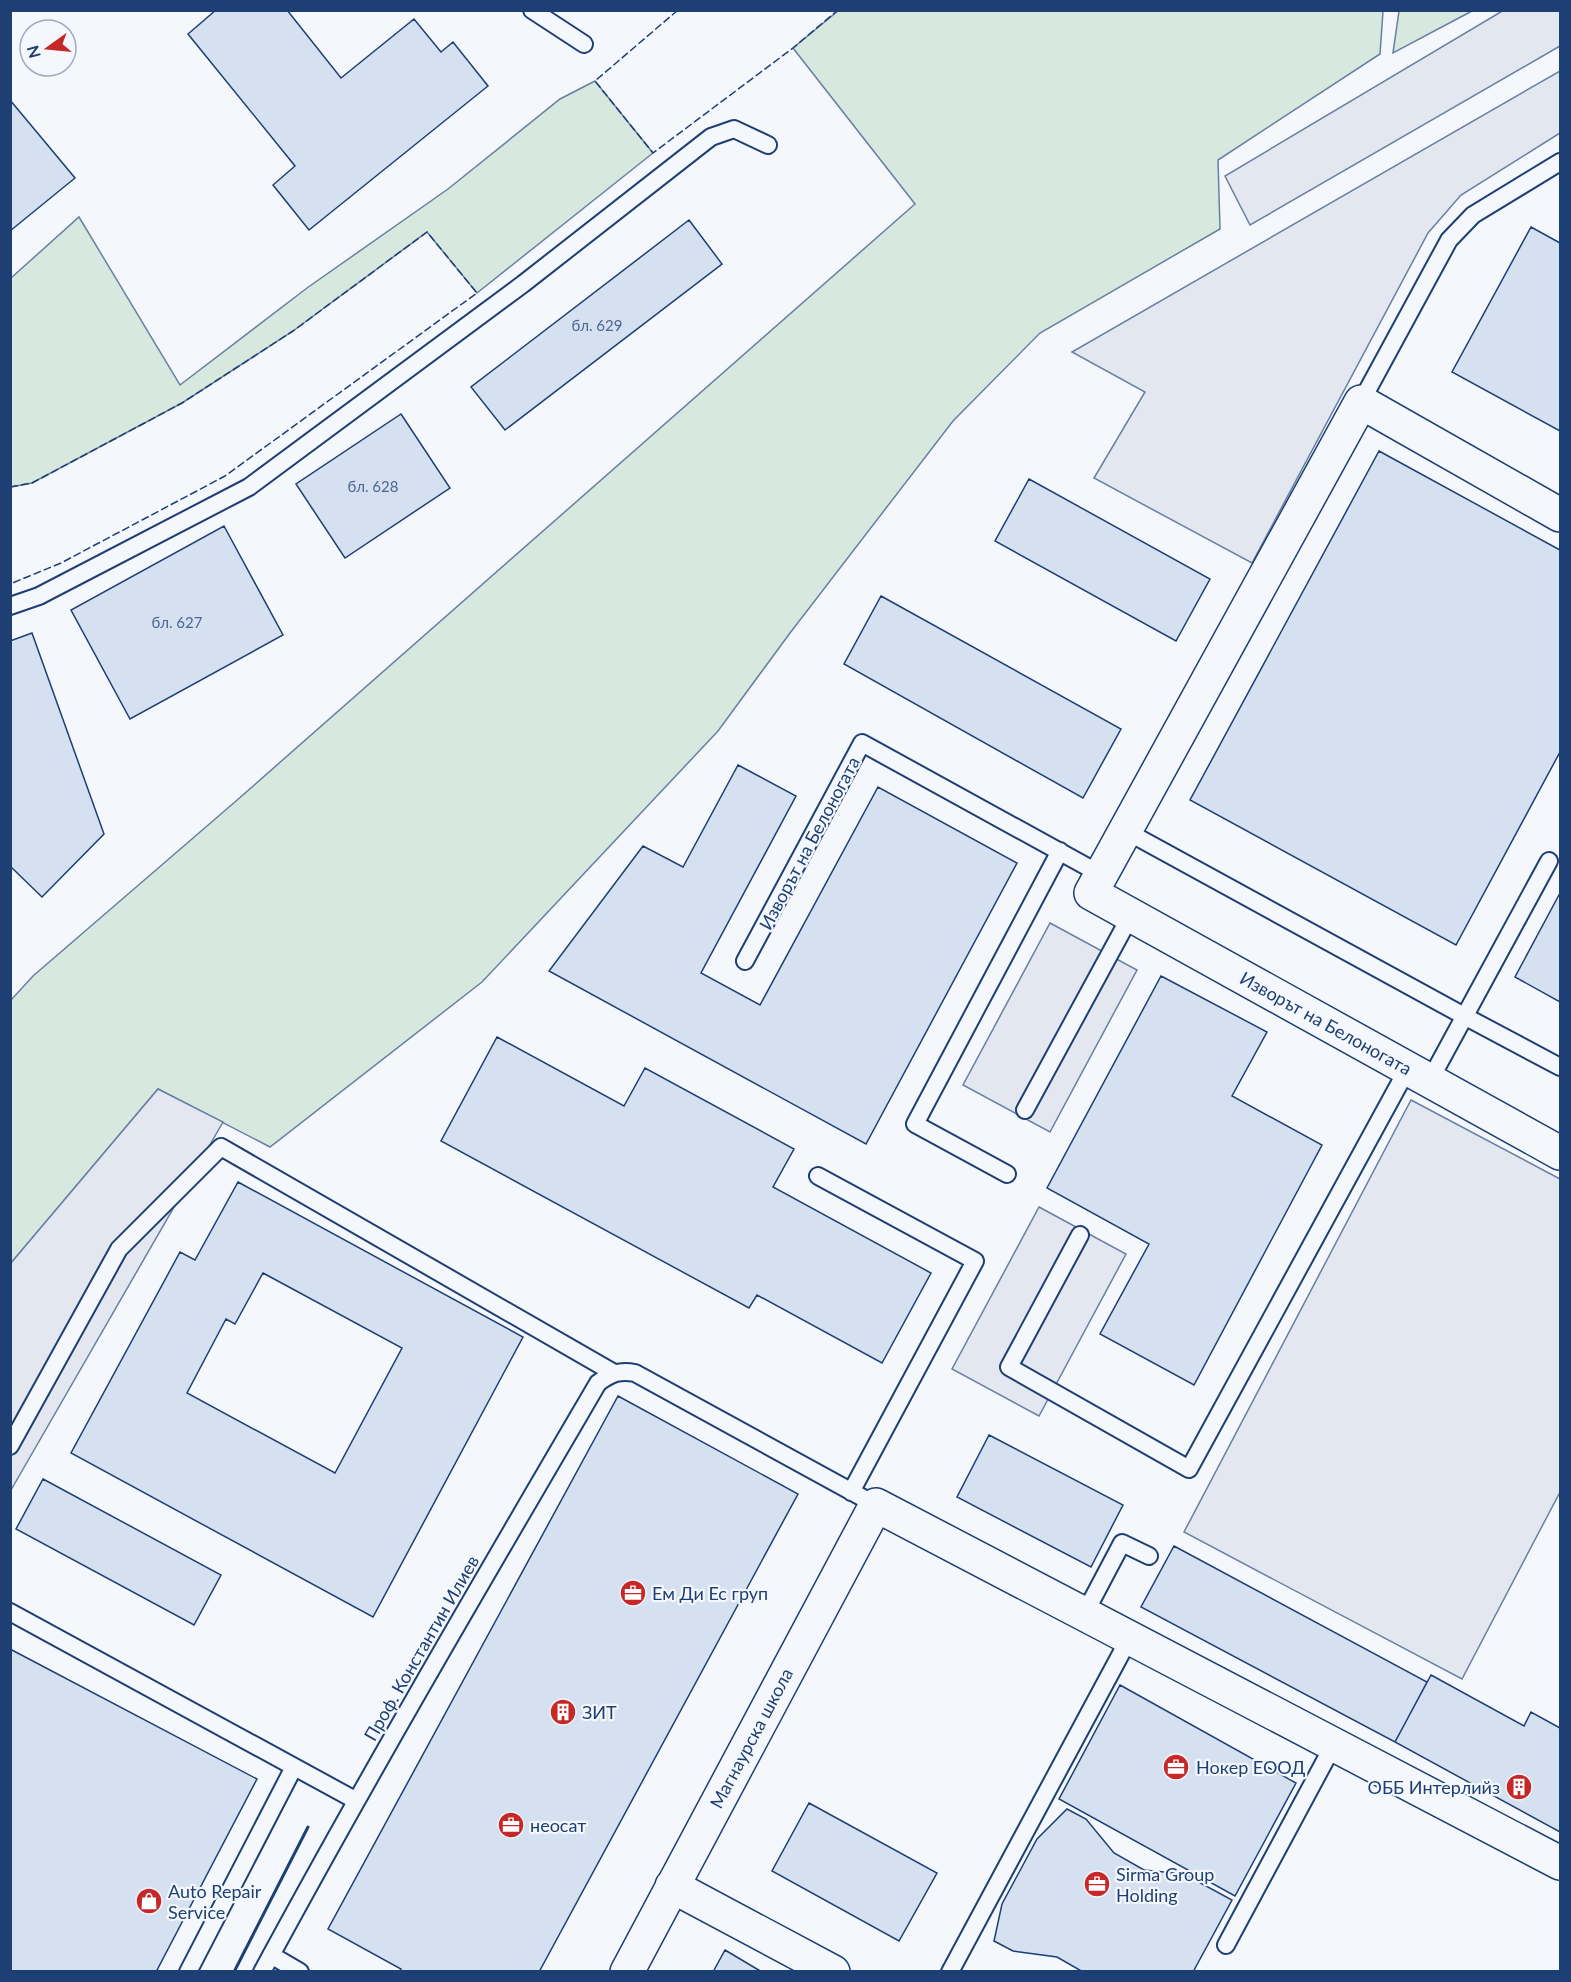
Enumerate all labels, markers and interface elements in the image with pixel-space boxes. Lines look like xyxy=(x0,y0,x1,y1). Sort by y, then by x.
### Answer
north arrow xyxy=(18,18,78,78)
text: N xyxy=(22,44,44,60)
house number: бл. 629 xyxy=(572,316,622,334)
house number: бл. 628 xyxy=(348,477,398,495)
house number: бл. 627 xyxy=(152,613,203,631)
street label: Изворът на Белоногата xyxy=(754,753,864,933)
street label: Изворът на Белоногата xyxy=(1236,967,1416,1079)
street label: Проф. Константин Илиев xyxy=(359,1551,483,1745)
office icon: Ем Ди Ес груп xyxy=(618,1578,648,1608)
place label: Ем Ди Ес груп xyxy=(652,1582,768,1604)
street label: Магнаурска школа xyxy=(705,1664,797,1812)
building icon: ЗИТ xyxy=(548,1697,578,1727)
place label: ЗИТ xyxy=(582,1701,617,1723)
office icon: Нокер ЕООД xyxy=(1161,1752,1191,1782)
place label: Нокер ЕООД xyxy=(1196,1756,1305,1778)
building icon: ОББ Интерлийз xyxy=(1504,1772,1534,1802)
place label: ОББ Интерлийз xyxy=(1368,1776,1500,1798)
office icon: неосат xyxy=(496,1810,526,1840)
place label: неосат xyxy=(530,1814,586,1836)
place label: Sirma Group Holding xyxy=(1116,1863,1214,1906)
office icon: Sirma Group Holding xyxy=(1082,1869,1112,1899)
place label: Auto Repair Service xyxy=(168,1880,262,1923)
shop icon: Auto Repair Service xyxy=(134,1886,164,1916)

